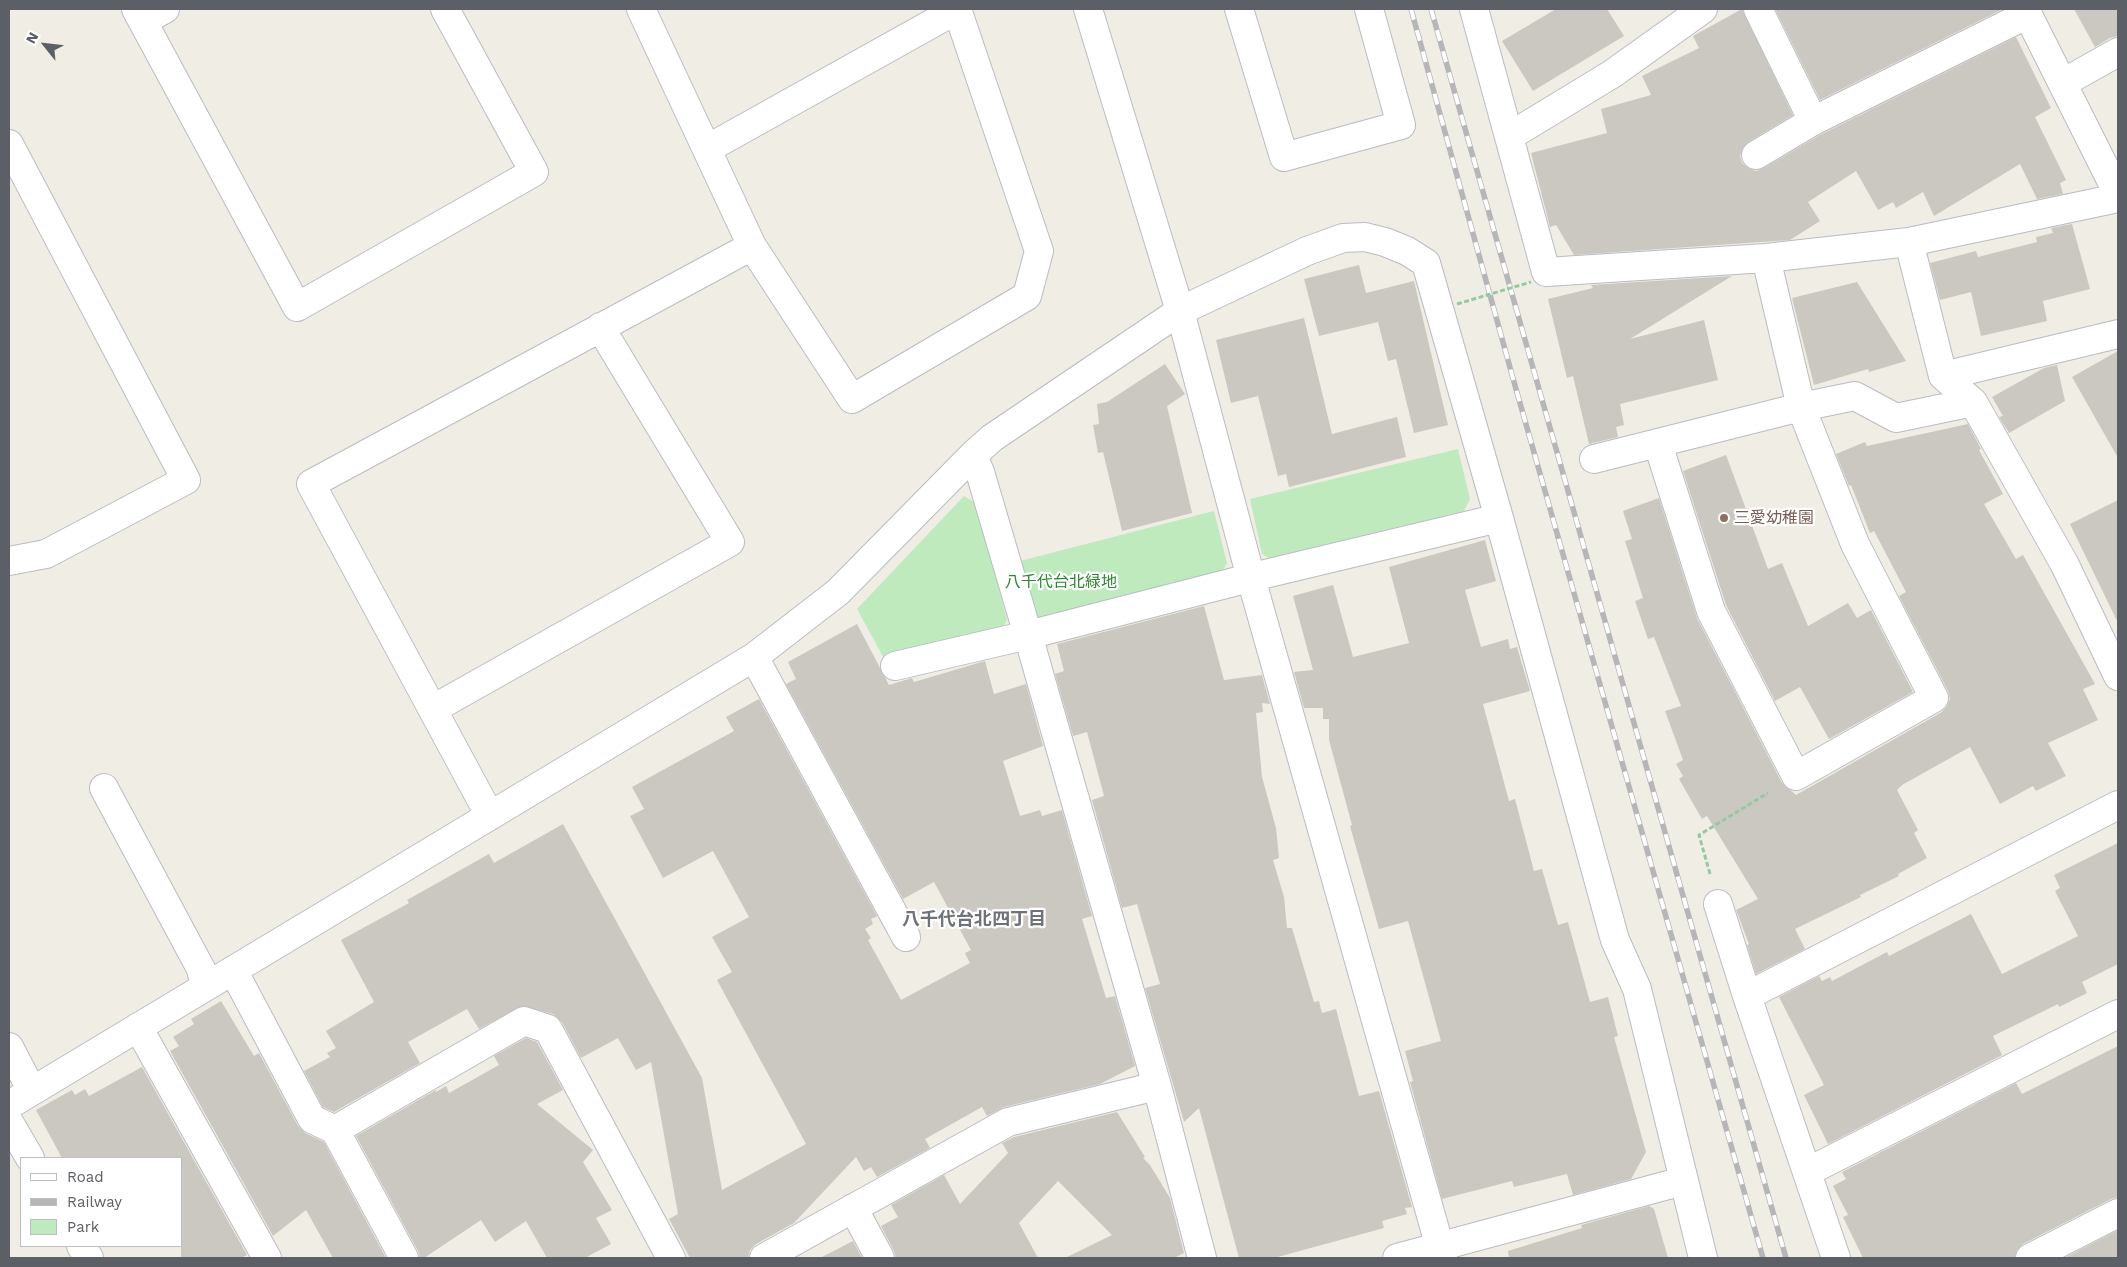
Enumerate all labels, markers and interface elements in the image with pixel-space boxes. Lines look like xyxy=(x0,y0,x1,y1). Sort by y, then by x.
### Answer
north arrow xyxy=(20,20,70,70)
text: N xyxy=(22,29,41,46)
place label: 三愛幼稚園 xyxy=(1734,508,1814,528)
marker: 三愛幼稚園 xyxy=(1718,512,1730,524)
park label: 八千代台北緑地 xyxy=(1005,572,1117,592)
district label: 八千代台北四丁目 xyxy=(902,909,1046,931)
legend xyxy=(20,1157,182,1247)
text: Road xyxy=(67,1168,104,1186)
text: Railway xyxy=(67,1193,122,1211)
text: Park xyxy=(67,1218,99,1236)

